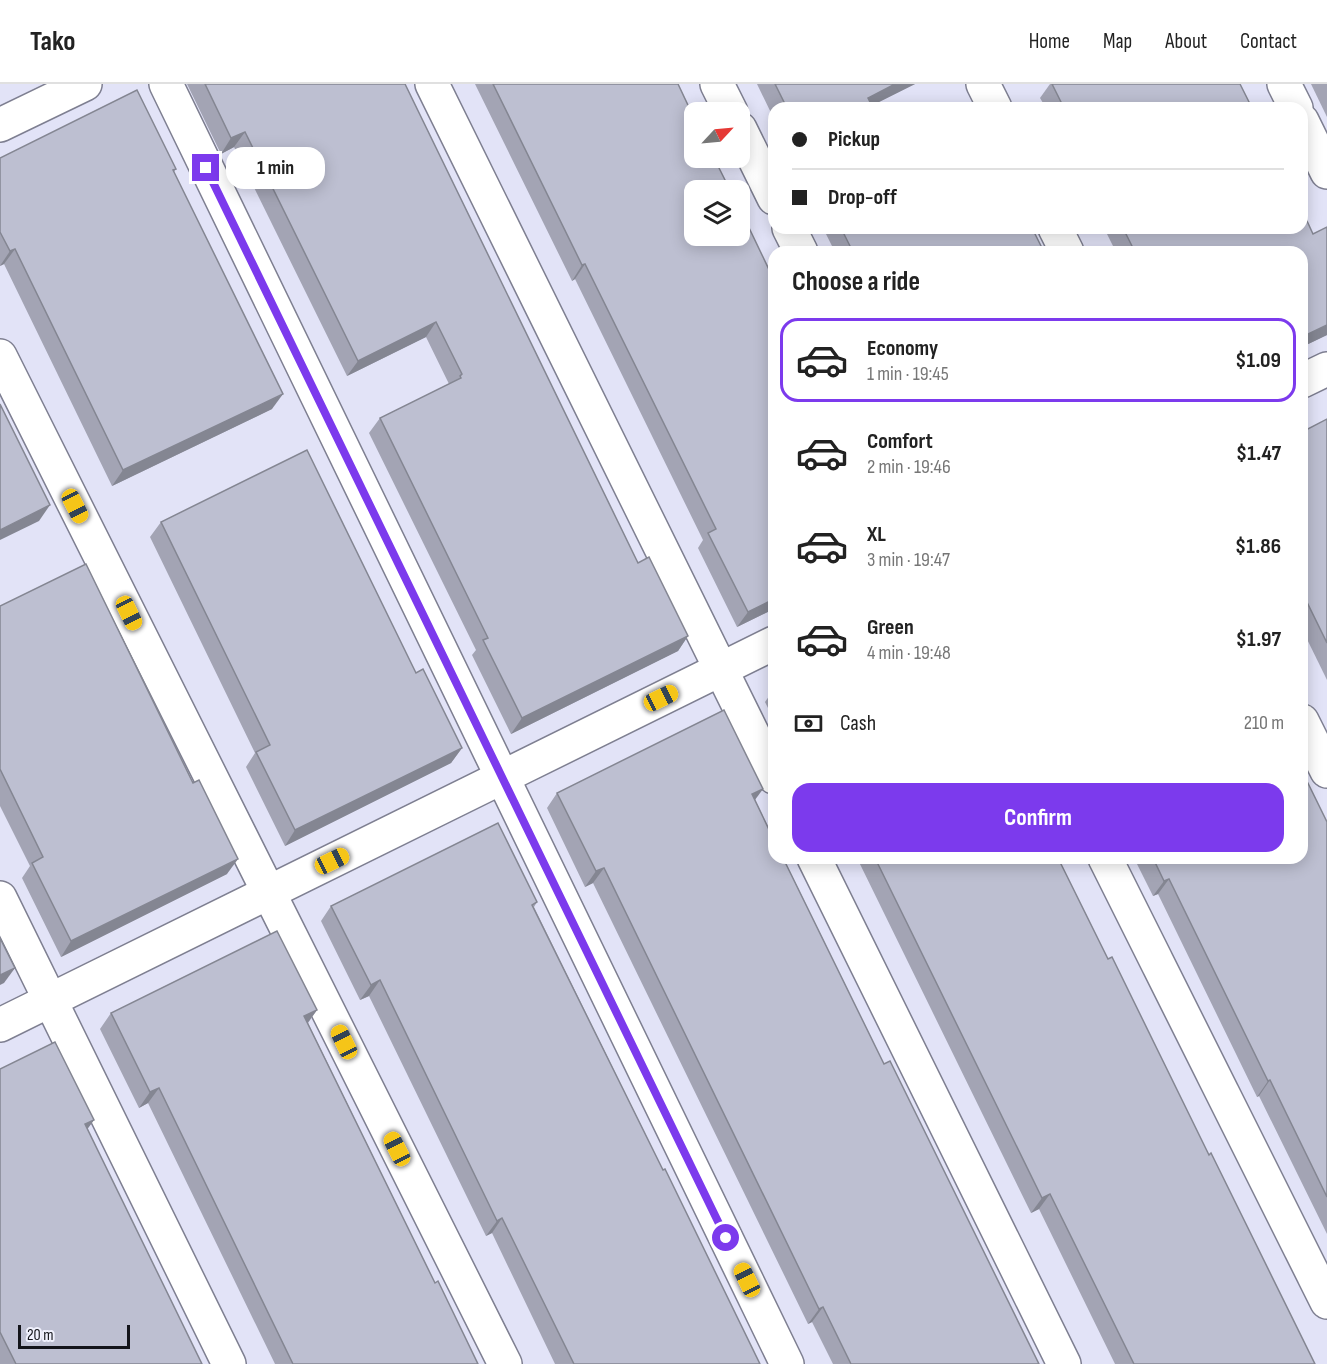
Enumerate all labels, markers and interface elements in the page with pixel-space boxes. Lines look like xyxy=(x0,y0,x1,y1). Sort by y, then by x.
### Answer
text: Tako xyxy=(30,25,75,58)
text: Home xyxy=(1029,29,1070,54)
text: Map xyxy=(1103,29,1132,54)
text: About xyxy=(1165,29,1207,54)
text: Contact xyxy=(1240,29,1297,54)
north arrow xyxy=(684,102,750,168)
map controls xyxy=(684,102,750,246)
text: Pickup xyxy=(828,126,880,153)
callout: 1 min xyxy=(227,147,326,189)
route end xyxy=(192,154,219,181)
text: 1 min xyxy=(257,156,294,180)
button: layers xyxy=(684,180,750,246)
text: Drop-off xyxy=(828,184,897,211)
text: Choose a ride xyxy=(792,266,920,298)
icon: car xyxy=(795,333,849,387)
text: Economy xyxy=(867,335,938,362)
text: $1.09 xyxy=(1235,347,1281,374)
text: 1 min · 19:45 xyxy=(867,362,949,386)
icon: car xyxy=(795,426,849,480)
text: Comfort xyxy=(867,428,933,455)
text: $1.47 xyxy=(1236,440,1281,467)
text: 2 min · 19:46 xyxy=(867,455,951,479)
car xyxy=(59,486,91,526)
icon: car xyxy=(795,519,849,573)
text: XL xyxy=(867,521,886,548)
text: $1.86 xyxy=(1235,533,1281,560)
text: 3 min · 19:47 xyxy=(867,548,950,572)
car xyxy=(113,593,145,633)
icon: car xyxy=(795,612,849,666)
text: Green xyxy=(867,614,914,641)
text: $1.97 xyxy=(1236,626,1281,653)
text: 4 min · 19:48 xyxy=(867,641,951,665)
car xyxy=(641,682,681,714)
icon: cash xyxy=(792,707,825,740)
text: Cash xyxy=(840,710,876,737)
text: 210 m xyxy=(1244,711,1284,735)
button: Confirm xyxy=(792,783,1284,852)
car xyxy=(312,845,352,877)
car xyxy=(328,1022,360,1062)
car xyxy=(381,1129,413,1169)
route start xyxy=(712,1224,739,1251)
car xyxy=(731,1260,763,1300)
scale bar xyxy=(18,1322,130,1350)
text: 20 m xyxy=(27,1326,54,1345)

